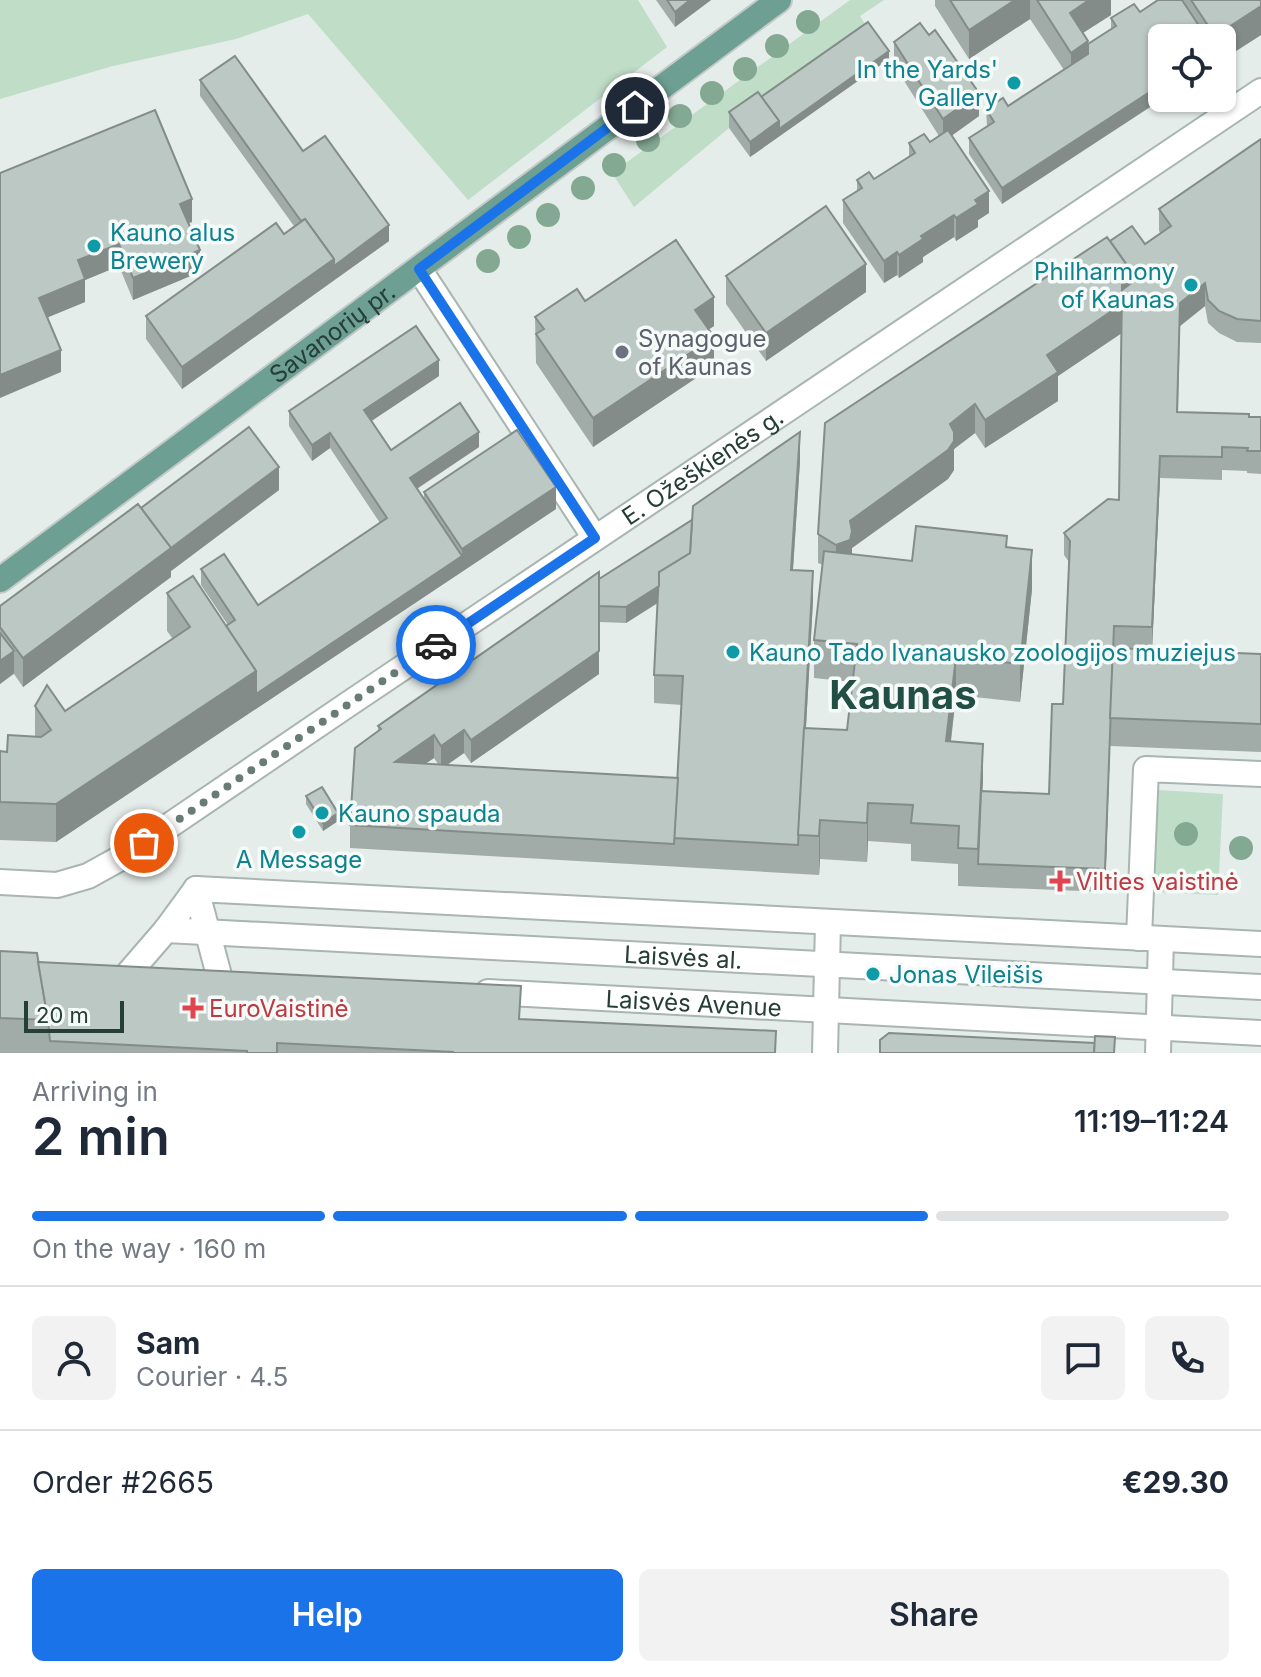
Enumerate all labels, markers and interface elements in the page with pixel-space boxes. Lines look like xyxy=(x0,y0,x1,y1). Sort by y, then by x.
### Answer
map controls xyxy=(1148,24,1236,112)
button: locate xyxy=(1148,24,1236,112)
place label: In the Yards' Gallery xyxy=(857,55,998,112)
pin xyxy=(601,73,669,141)
marker: In the Yards' Gallery xyxy=(1005,74,1023,92)
icon: home xyxy=(613,85,657,129)
place label: Kauno alus Brewery xyxy=(110,218,235,275)
marker: Kauno alus Brewery xyxy=(85,237,103,255)
place label: Philharmony of Kaunas xyxy=(1034,257,1175,314)
marker: Philharmony of Kaunas xyxy=(1182,276,1200,294)
street label: Savanorių pr. xyxy=(264,277,401,389)
place label: Synagogue of Kaunas xyxy=(638,324,767,381)
marker: Synagogue of Kaunas xyxy=(613,343,631,361)
street label: E. Ožeškienės g. xyxy=(616,402,789,531)
courier xyxy=(396,605,476,685)
icon: car xyxy=(414,623,458,667)
place label: Kauno Tado Ivanausko zoologijos muziejus xyxy=(749,638,1236,667)
marker: Kauno Tado Ivanausko zoologijos muziejus xyxy=(724,643,742,661)
district label: Kaunas xyxy=(829,670,977,719)
place label: Kauno spauda xyxy=(338,799,501,828)
marker: Kauno spauda xyxy=(313,804,331,822)
pin xyxy=(110,809,178,877)
icon: bag xyxy=(122,821,166,865)
marker: A Message xyxy=(290,823,308,841)
place label: A Message xyxy=(236,845,362,874)
place label: Vilties vaistinė xyxy=(1076,867,1239,896)
marker: Vilties vaistinė xyxy=(1051,872,1069,890)
street label: Laisvės al. xyxy=(624,939,743,974)
place label: Jonas Vileišis xyxy=(889,960,1043,989)
marker: Jonas Vileišis xyxy=(864,965,882,983)
street label: Laisvės Avenue xyxy=(605,984,783,1022)
place label: EuroVaistinė xyxy=(209,994,349,1023)
scale bar xyxy=(24,997,124,1033)
marker: EuroVaistinė xyxy=(184,999,202,1017)
text: 20 m xyxy=(36,1002,89,1028)
text: Arriving in xyxy=(32,1076,158,1107)
text: 11:19–11:24 xyxy=(1074,1103,1229,1139)
text: 2 min xyxy=(32,1105,170,1168)
text: On the way · 160 m xyxy=(32,1233,266,1264)
button: person xyxy=(32,1316,116,1400)
button: chat xyxy=(1041,1316,1125,1400)
button: phone xyxy=(1145,1316,1229,1400)
text: Sam xyxy=(136,1325,200,1361)
text: Courier · 4.5 xyxy=(136,1361,288,1392)
text: Order #2665 xyxy=(32,1464,214,1500)
text: €29.30 xyxy=(1122,1464,1229,1500)
button: Help xyxy=(32,1569,623,1661)
button: Share xyxy=(639,1569,1229,1661)

